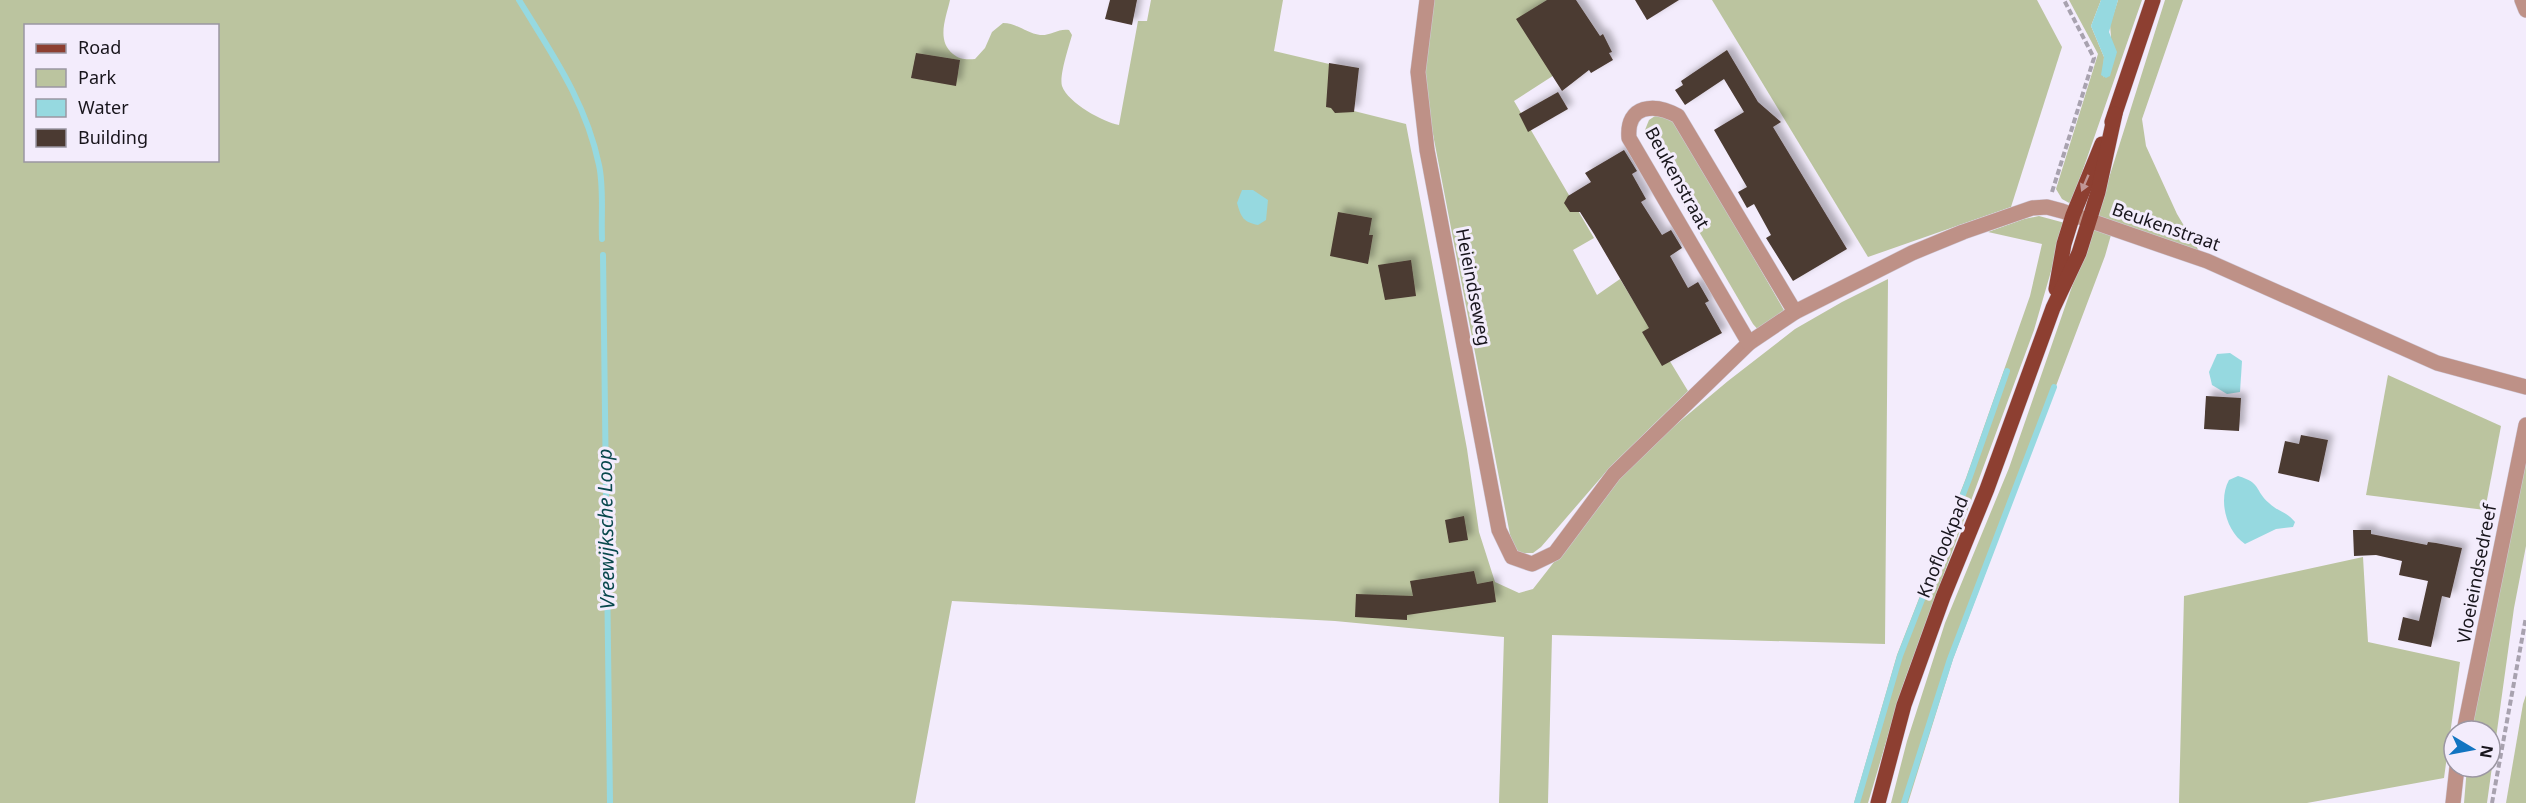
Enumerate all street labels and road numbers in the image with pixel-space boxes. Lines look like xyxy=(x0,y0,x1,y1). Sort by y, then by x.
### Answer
street label: Beukenstraat xyxy=(1640,122,1716,233)
street label: Beukenstraat xyxy=(2109,196,2224,256)
street label: Heieindseweg xyxy=(1451,226,1497,347)
street label: Knoflookpad xyxy=(1911,492,1973,601)
street label: Vloeieindsedreef xyxy=(2451,501,2501,646)

